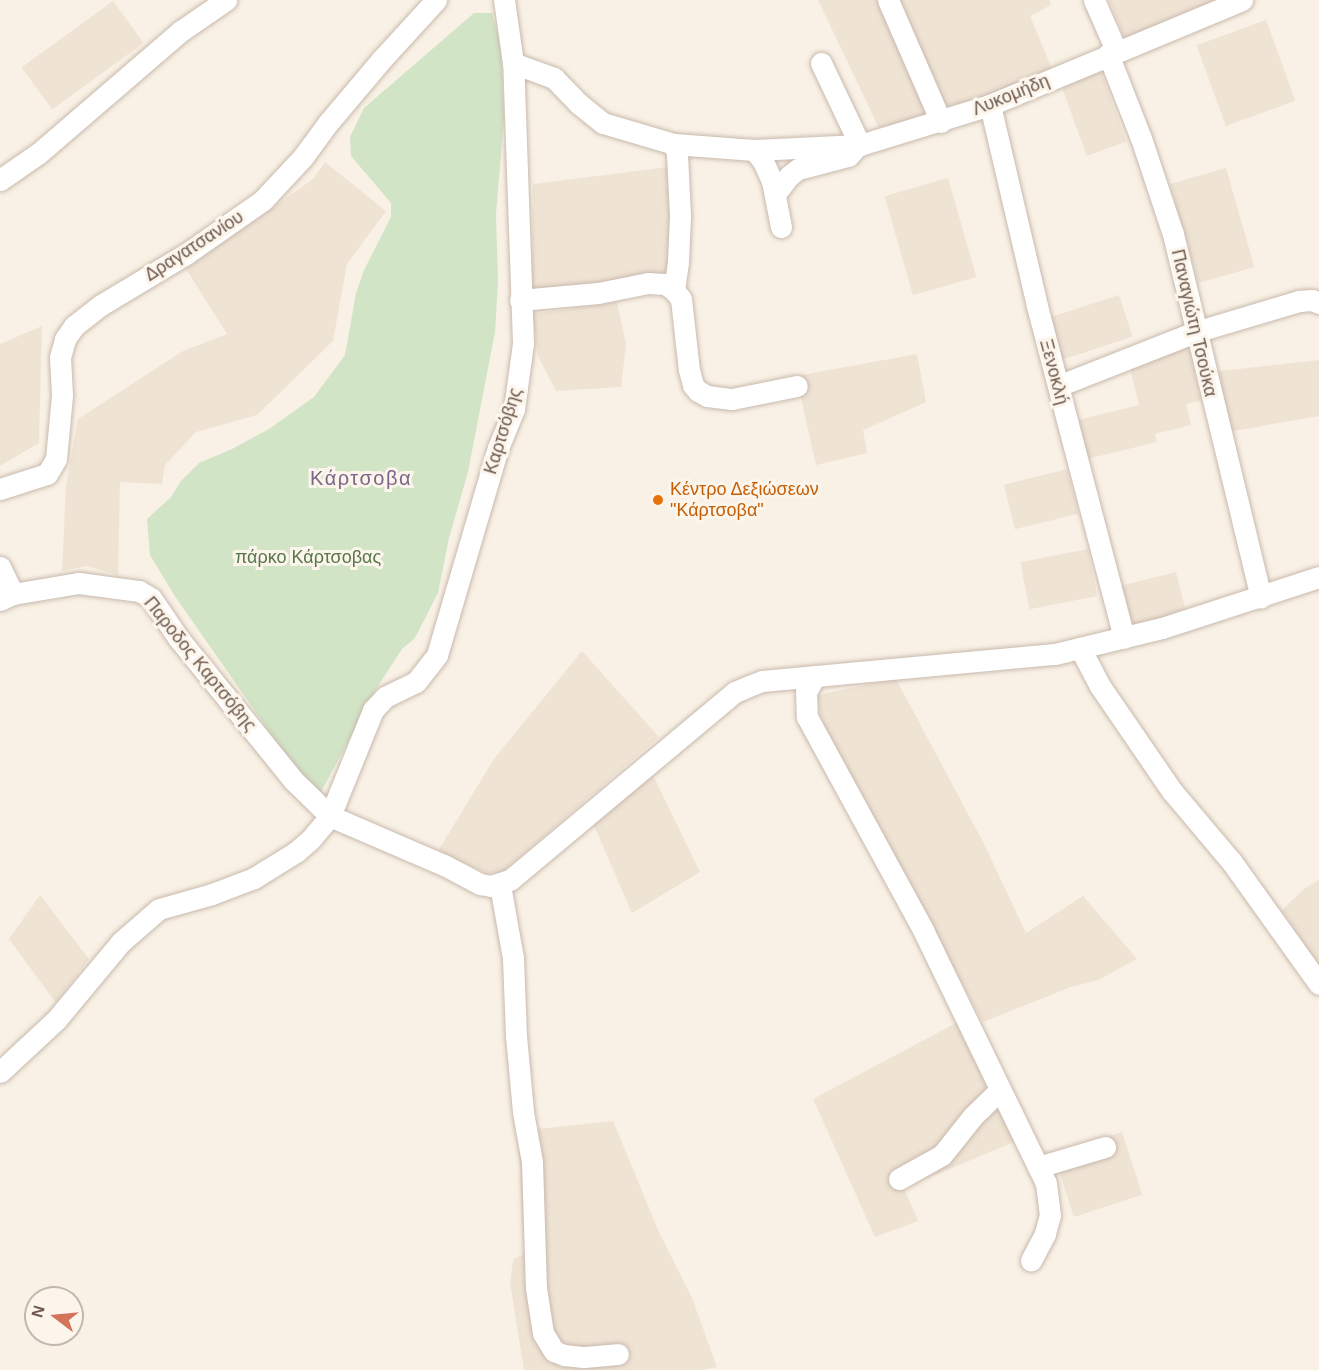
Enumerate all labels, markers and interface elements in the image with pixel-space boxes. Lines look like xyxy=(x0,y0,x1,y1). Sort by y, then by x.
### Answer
street label: Λυκομήδη xyxy=(969,70,1053,120)
street label: Δραγατσανίου xyxy=(141,206,247,286)
street label: Παναγιώτη Τσούκα xyxy=(1167,247,1221,399)
street label: Ξενοκλή xyxy=(1035,337,1073,407)
street label: Καρτσόβης xyxy=(480,385,526,477)
district label: Κάρτσοβα xyxy=(310,466,412,490)
place label: Κέντρο Δεξιώσεων "Κάρτσοβα" xyxy=(670,479,820,522)
marker: Κέντρο Δεξιώσεων "Κάρτσοβα" xyxy=(651,493,665,507)
park label: πάρκο Κάρτσοβας xyxy=(235,546,381,568)
street label: Παροδος Καρτσόβης xyxy=(139,592,261,736)
north arrow xyxy=(24,1286,84,1346)
text: N xyxy=(28,1304,48,1319)

